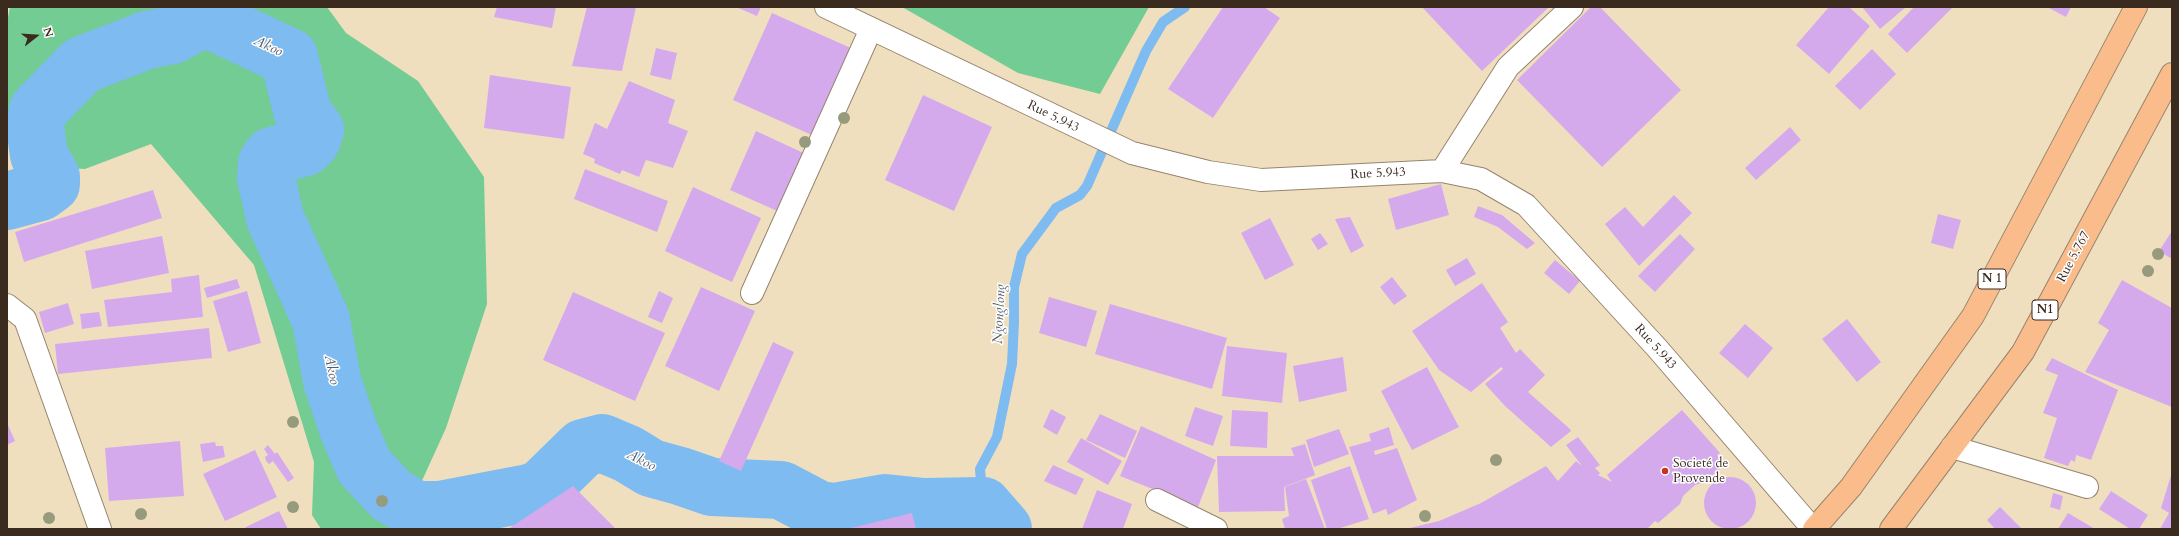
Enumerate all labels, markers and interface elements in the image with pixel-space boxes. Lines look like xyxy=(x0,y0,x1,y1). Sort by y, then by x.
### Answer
north arrow xyxy=(16,16,56,56)
text: N xyxy=(39,26,57,39)
water label: Akoo xyxy=(251,33,285,61)
street label: Rue 5.943 xyxy=(1025,98,1081,136)
street label: Rue 5.943 xyxy=(1350,165,1406,183)
street label: Rue 5.767 xyxy=(2054,229,2094,285)
road number: N 1 xyxy=(1978,269,2006,289)
water label: Ngonglong xyxy=(990,284,1010,344)
road number: N1 xyxy=(2032,300,2058,320)
street label: Rue 5.943 xyxy=(1631,321,1679,373)
water label: Akoo xyxy=(320,354,342,386)
water label: Akoo xyxy=(624,447,658,475)
place label: Societé de Provende xyxy=(1673,456,1728,487)
marker: Societé de Provende xyxy=(1660,466,1670,476)

